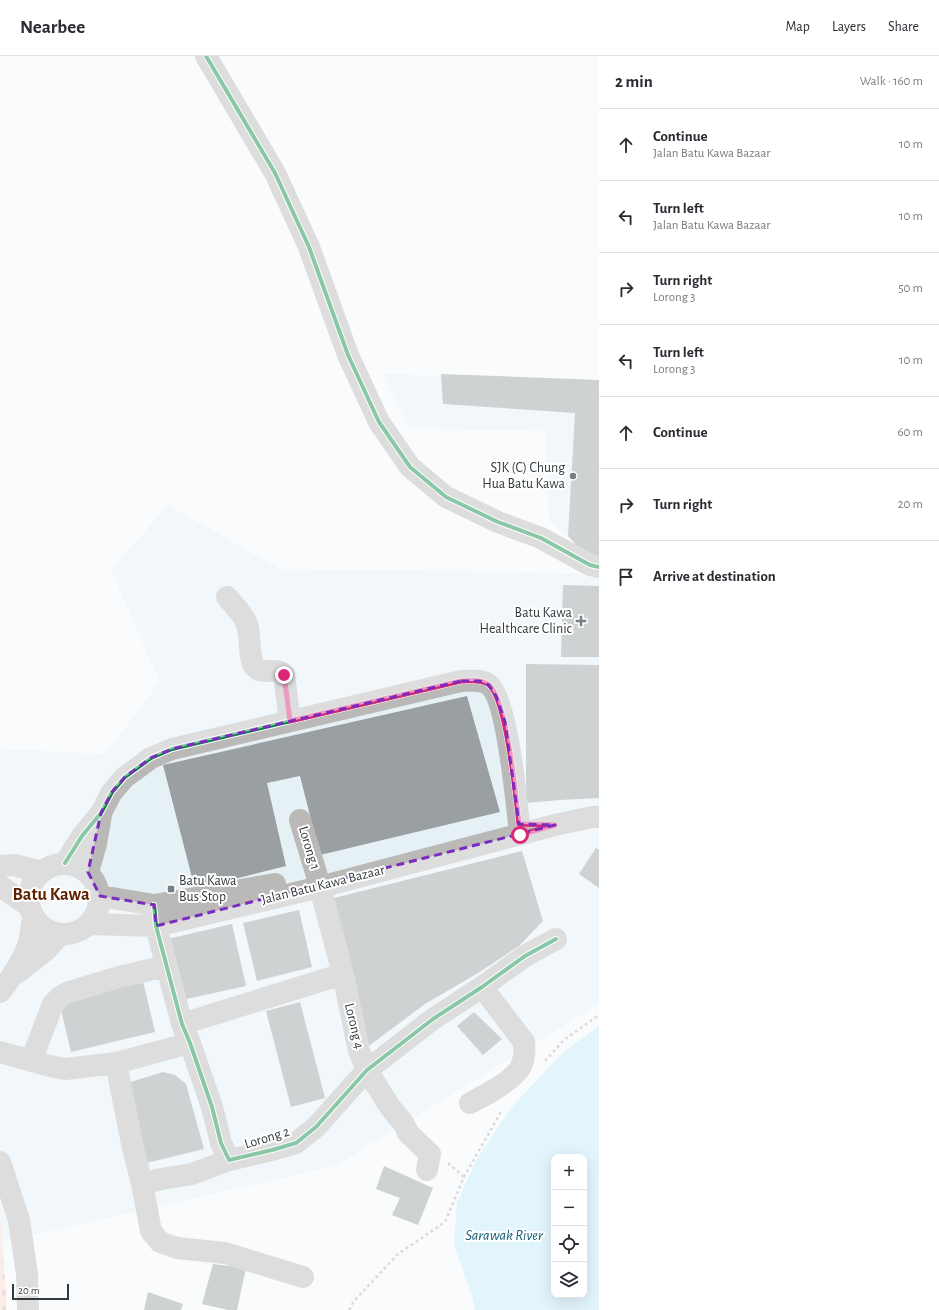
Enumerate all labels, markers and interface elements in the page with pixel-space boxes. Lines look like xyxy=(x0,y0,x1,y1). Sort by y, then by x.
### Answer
text: Nearbee xyxy=(20,18,85,37)
text: Map xyxy=(785,20,810,34)
text: Layers xyxy=(832,20,866,34)
text: Share xyxy=(888,20,919,34)
text: 2 min xyxy=(615,73,653,90)
text: Walk · 160 m xyxy=(860,75,923,88)
text: Continue xyxy=(653,129,708,144)
icon: ahead xyxy=(615,134,637,156)
text: 10 m xyxy=(899,138,923,151)
text: Jalan Batu Kawa Bazaar xyxy=(653,147,771,160)
text: Turn left xyxy=(653,201,704,216)
icon: left xyxy=(615,206,637,228)
text: 10 m xyxy=(899,210,923,223)
text: Jalan Batu Kawa Bazaar xyxy=(653,219,771,232)
text: Turn right xyxy=(653,273,712,288)
icon: right xyxy=(615,278,637,300)
text: 50 m xyxy=(898,282,923,295)
text: Lorong 3 xyxy=(653,291,695,304)
text: Turn left xyxy=(653,345,704,360)
icon: left xyxy=(615,350,637,372)
text: 10 m xyxy=(899,354,923,367)
text: Lorong 3 xyxy=(653,363,695,376)
icon: ahead xyxy=(615,422,637,444)
text: Continue xyxy=(653,425,708,440)
text: 60 m xyxy=(897,426,923,439)
place label: SJK (C) Chung Hua Batu Kawa xyxy=(482,461,566,491)
marker: SJK (C) Chung Hua Batu Kawa xyxy=(568,471,578,481)
icon: right xyxy=(615,494,637,516)
text: Turn right xyxy=(653,497,712,512)
text: 20 m xyxy=(898,498,923,511)
icon: arrive xyxy=(615,566,637,588)
text: Arrive at destination xyxy=(653,569,776,584)
place label: Batu Kawa Healthcare Clinic xyxy=(480,606,573,636)
marker: Batu Kawa Healthcare Clinic xyxy=(575,615,587,627)
route end xyxy=(275,666,293,684)
street label: Lorong 1 xyxy=(296,825,322,871)
route start xyxy=(511,826,529,844)
street label: Jalan Batu Kawa Bazaar xyxy=(260,863,387,907)
place label: Batu Kawa Bus Stop xyxy=(179,874,237,904)
marker: Batu Kawa Bus Stop xyxy=(166,884,176,894)
district label: Batu Kawa xyxy=(12,886,90,904)
street label: Lorong 4 xyxy=(342,1002,366,1051)
street label: Lorong 2 xyxy=(243,1125,291,1151)
map controls xyxy=(551,1154,587,1298)
button: + xyxy=(551,1154,587,1190)
button: − xyxy=(551,1190,587,1226)
button: locate xyxy=(551,1226,587,1262)
water label: Sarawak River xyxy=(465,1228,544,1243)
button: layers xyxy=(551,1262,587,1298)
scale bar xyxy=(12,1282,69,1301)
text: 20 m xyxy=(18,1285,39,1296)

